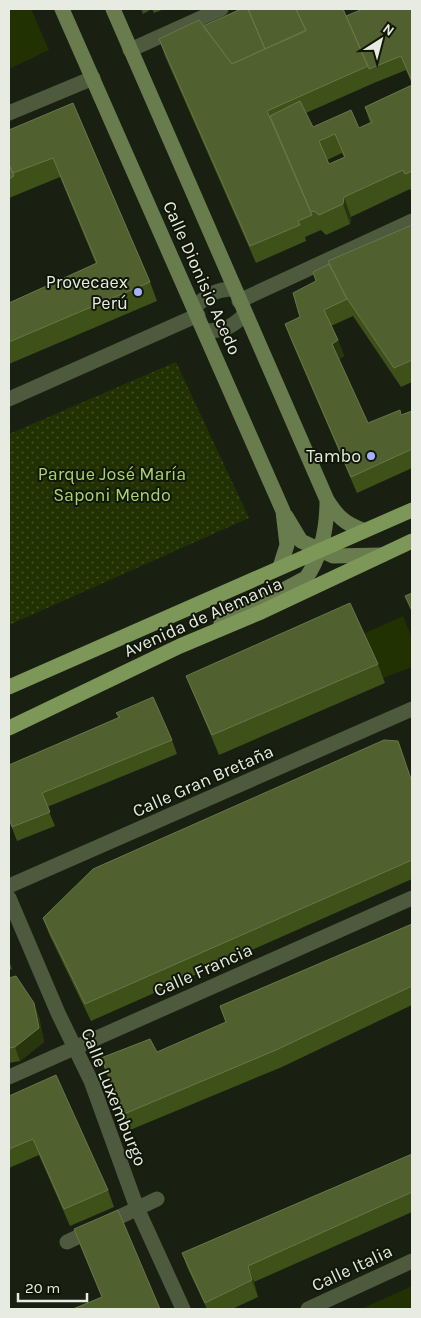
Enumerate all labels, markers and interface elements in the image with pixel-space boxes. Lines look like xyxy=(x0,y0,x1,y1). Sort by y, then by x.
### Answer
north arrow xyxy=(356,15,406,65)
text: N xyxy=(379,20,397,40)
street label: Calle Dionisio Acedo xyxy=(158,198,246,358)
place label: Provecaex Perú xyxy=(46,271,128,314)
marker: Provecaex Perú xyxy=(132,286,144,298)
place label: Tambo xyxy=(306,445,361,467)
marker: Tambo xyxy=(365,450,377,462)
park label: Parque José María Saponi Mendo xyxy=(38,463,186,506)
street label: Avenida de Alemania xyxy=(120,572,286,662)
street label: Calle Gran Bretaña xyxy=(129,740,277,822)
street label: Calle Francia xyxy=(150,938,256,1002)
street label: Calle Luxemburgo xyxy=(76,1025,152,1169)
street label: Calle Italia xyxy=(308,1240,396,1296)
scale bar xyxy=(18,1270,86,1302)
text: 20 m xyxy=(25,1279,60,1297)

